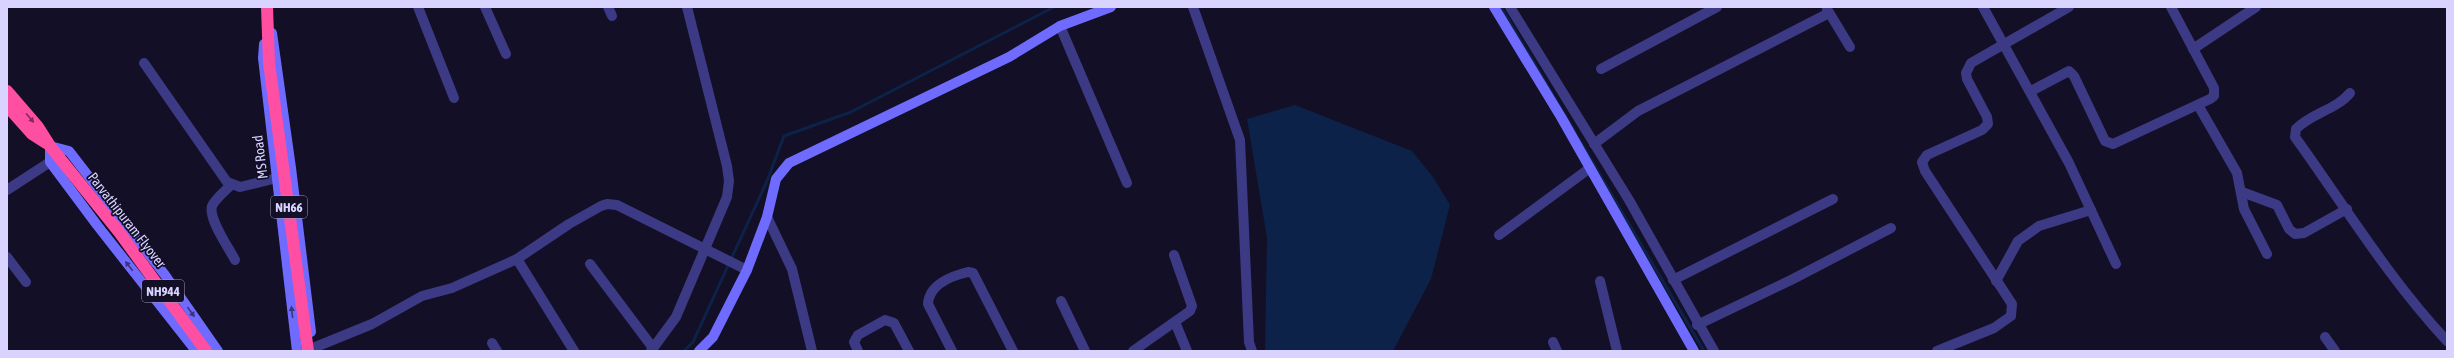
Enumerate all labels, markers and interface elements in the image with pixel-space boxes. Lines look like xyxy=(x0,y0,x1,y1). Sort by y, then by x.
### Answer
one-way arrow xyxy=(25,113,35,123)
street label: MS Road xyxy=(249,134,271,180)
street label: Parvathipuram Flyover xyxy=(85,169,170,272)
road number: NH66 xyxy=(271,196,307,218)
one-way arrow xyxy=(124,260,133,271)
road number: NH944 xyxy=(142,280,184,302)
one-way arrow xyxy=(187,306,196,317)
one-way arrow xyxy=(289,306,296,318)

